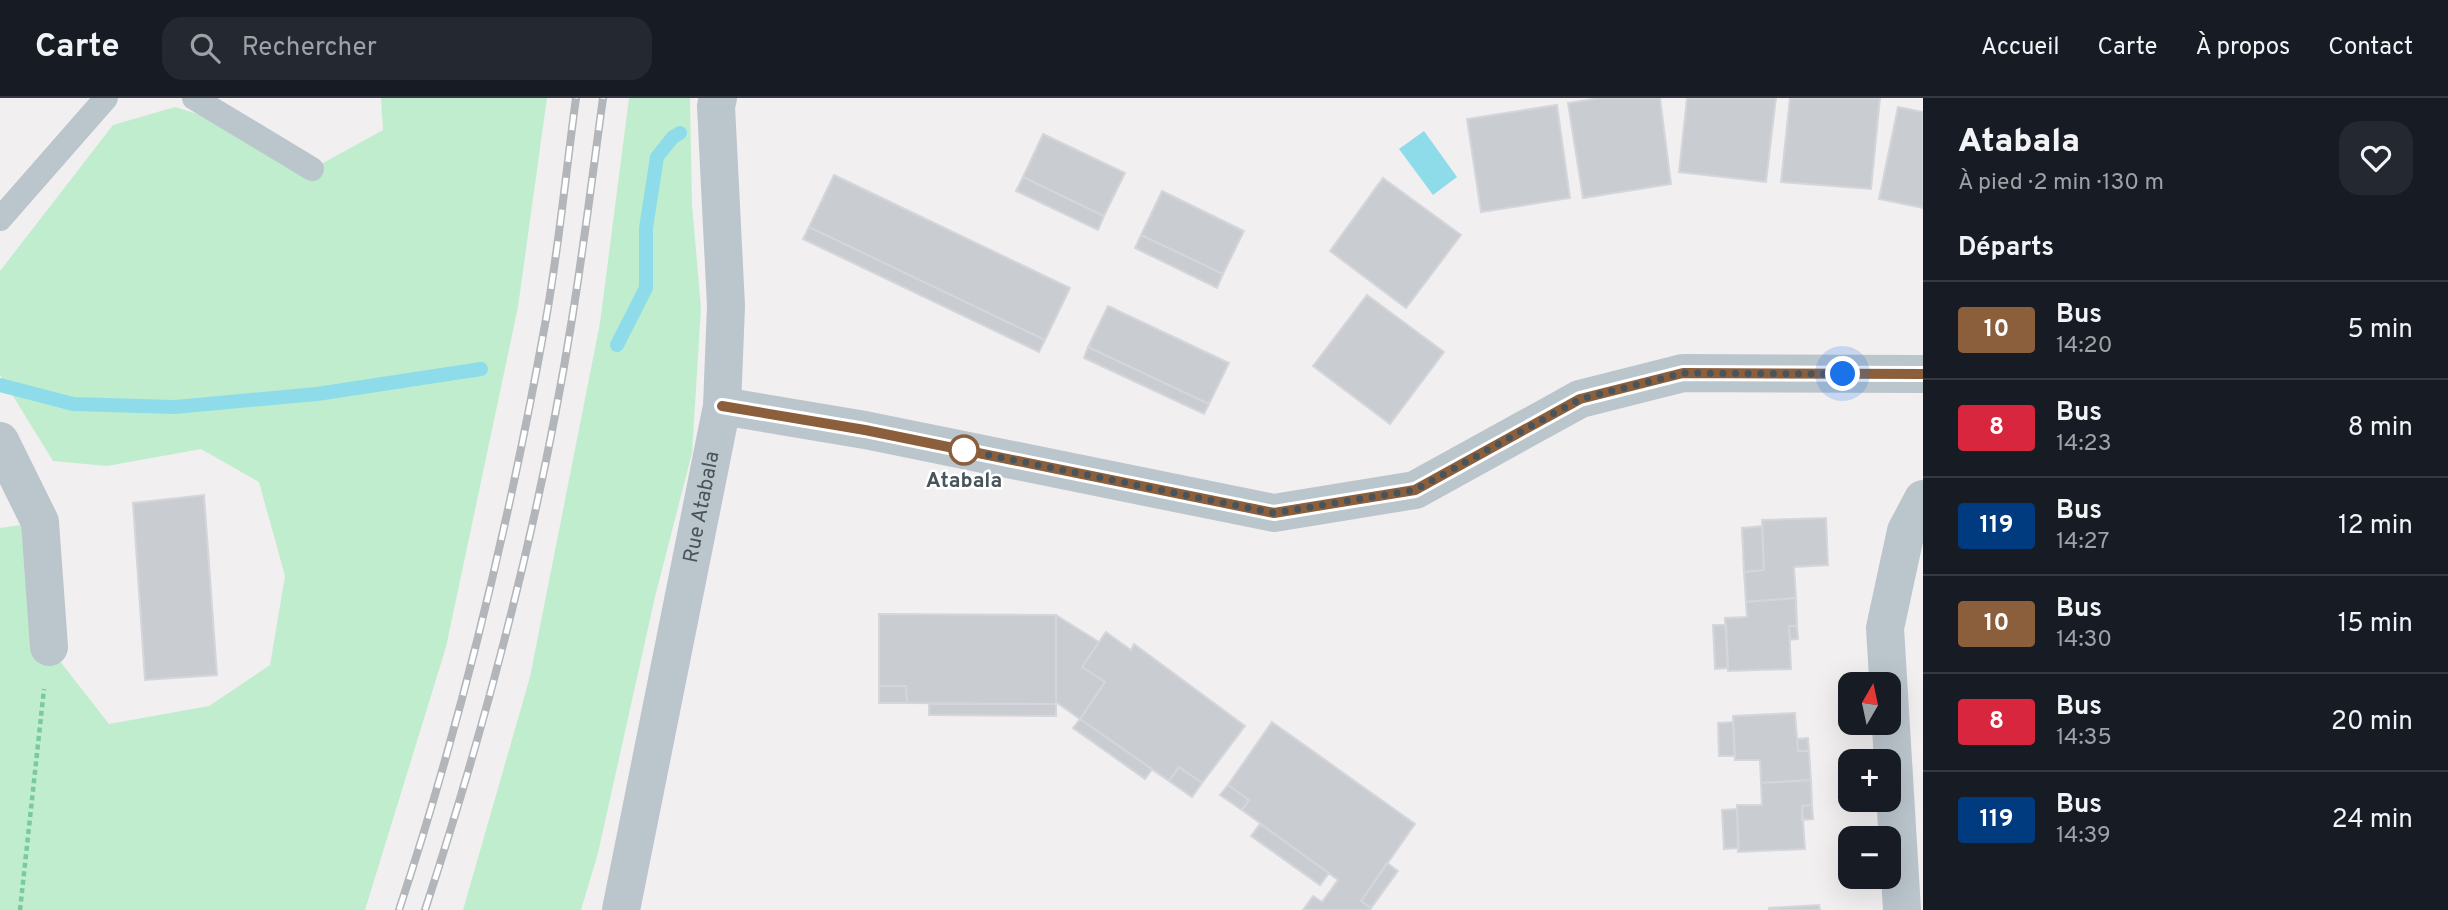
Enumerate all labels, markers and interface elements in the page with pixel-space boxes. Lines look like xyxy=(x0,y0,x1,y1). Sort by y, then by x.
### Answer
search box xyxy=(162,17,652,80)
text: Carte xyxy=(35,27,120,69)
icon: search xyxy=(186,29,224,67)
text: Rechercher xyxy=(242,32,377,65)
text: Accueil xyxy=(1981,33,2060,63)
text: Carte xyxy=(2098,33,2157,63)
text: À propos xyxy=(2195,33,2290,63)
text: Contact xyxy=(2328,33,2413,63)
button: heart xyxy=(2339,121,2413,195)
text: Atabala xyxy=(1958,122,2080,164)
text: À pied · 2 min · 130 m xyxy=(1958,169,2164,198)
text: Départs xyxy=(1958,232,2054,265)
text: Bus xyxy=(2056,299,2102,332)
text: 5 min xyxy=(2347,314,2413,347)
text: 10 xyxy=(1984,315,2009,345)
text: 14:20 xyxy=(2056,332,2112,361)
your location xyxy=(1825,356,1860,391)
text: Bus xyxy=(2056,397,2102,430)
text: 8 min xyxy=(2348,412,2413,445)
text: 8 xyxy=(1989,413,2004,443)
text: 14:23 xyxy=(2056,430,2112,459)
marker: Atabala xyxy=(949,435,979,465)
street label: Rue Atabala xyxy=(677,449,726,565)
place label: Atabala xyxy=(926,468,1002,495)
text: Bus xyxy=(2056,495,2102,528)
text: 12 min xyxy=(2338,510,2413,543)
text: 119 xyxy=(1980,511,2013,541)
text: 14:27 xyxy=(2056,528,2109,557)
text: Bus xyxy=(2056,593,2102,626)
text: 15 min xyxy=(2338,608,2413,641)
text: 10 xyxy=(1984,609,2009,639)
text: 14:30 xyxy=(2056,626,2112,655)
north arrow xyxy=(1838,672,1900,735)
map controls xyxy=(1838,672,1901,889)
text: Bus xyxy=(2056,691,2102,724)
text: 20 min xyxy=(2331,706,2413,739)
text: 8 xyxy=(1989,707,2004,737)
text: 14:35 xyxy=(2056,724,2112,753)
button: + xyxy=(1838,749,1901,812)
text: Bus xyxy=(2056,789,2102,822)
text: 24 min xyxy=(2332,804,2413,837)
text: 119 xyxy=(1980,805,2013,835)
text: 14:39 xyxy=(2056,822,2111,851)
button: − xyxy=(1838,826,1901,889)

